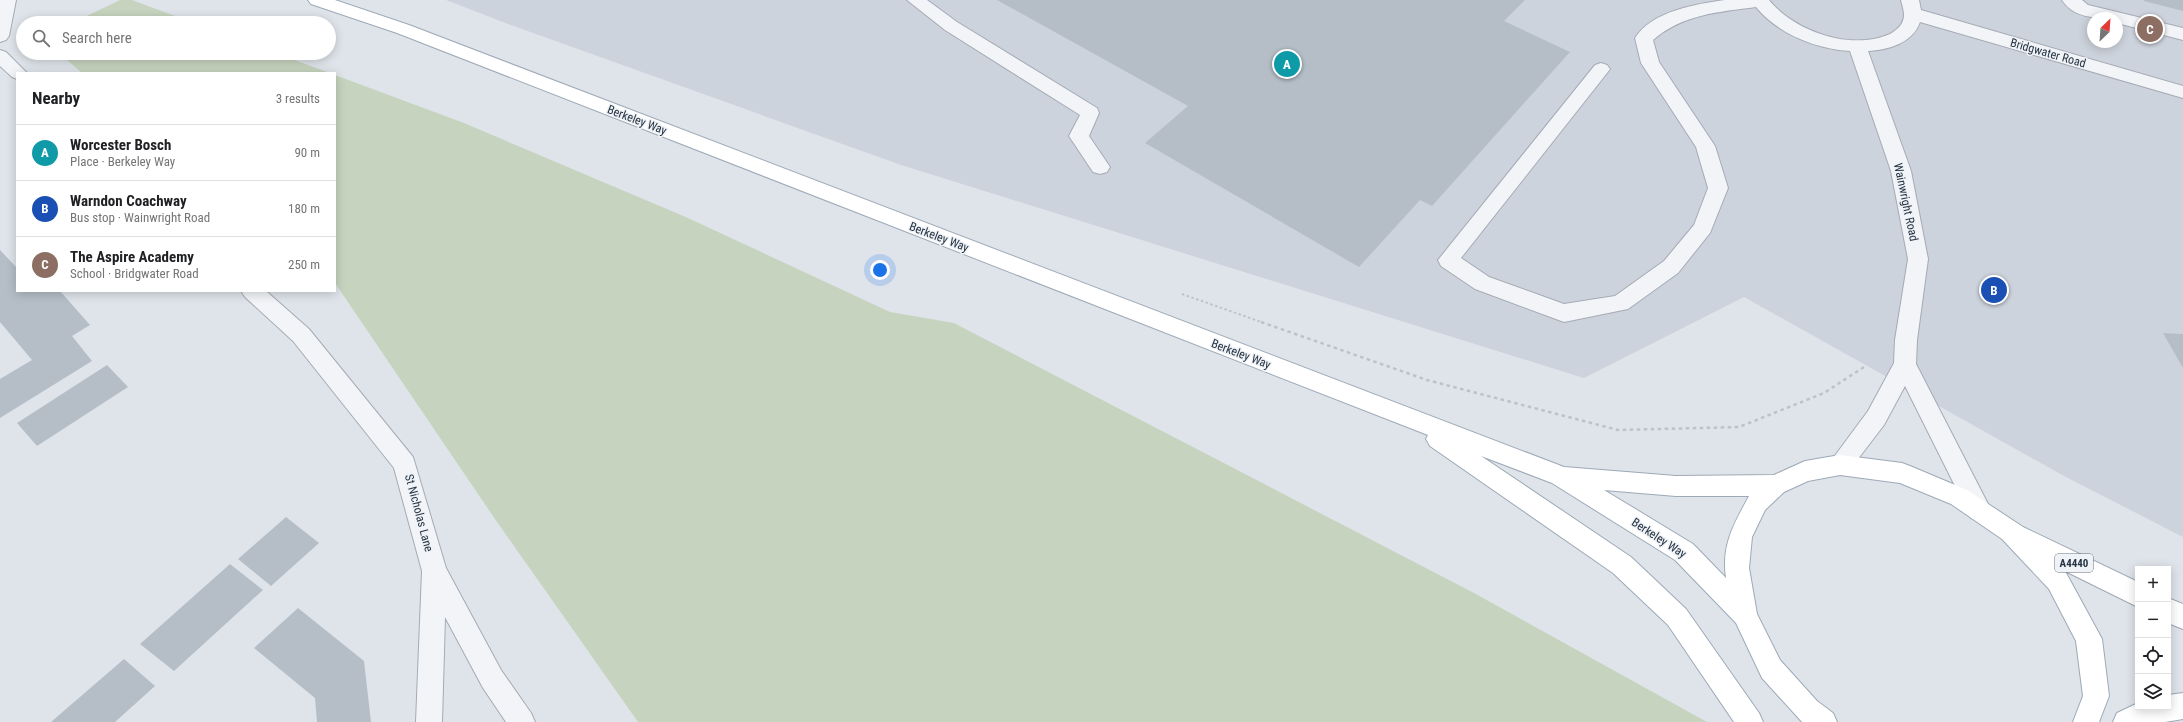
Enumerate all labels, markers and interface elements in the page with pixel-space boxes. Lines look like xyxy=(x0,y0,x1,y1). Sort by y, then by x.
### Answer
north arrow xyxy=(2087,12,2123,48)
pin: C xyxy=(2137,14,2163,44)
search box xyxy=(16,16,336,60)
icon: search xyxy=(30,27,52,49)
text: Search here xyxy=(62,29,132,47)
street label: Bridgwater Road xyxy=(2009,36,2087,70)
pin: A xyxy=(1274,49,1300,79)
text: Nearby xyxy=(32,88,80,108)
text: 3 results xyxy=(276,91,320,106)
street label: Berkeley Way xyxy=(605,102,669,138)
text: Worcester Bosch xyxy=(70,136,171,154)
text: A xyxy=(41,145,49,160)
text: 90 m xyxy=(294,145,320,160)
text: Place · Berkeley Way xyxy=(70,154,175,169)
street label: Wainwright Road xyxy=(1891,162,1921,242)
text: Warndon Coachway xyxy=(70,192,187,210)
text: B xyxy=(41,201,49,216)
text: 180 m xyxy=(288,201,320,216)
text: Bus stop · Wainwright Road xyxy=(70,210,210,225)
street label: Berkeley Way xyxy=(907,219,971,255)
text: The Aspire Academy xyxy=(70,248,194,266)
text: C xyxy=(41,257,49,272)
text: 250 m xyxy=(288,257,320,272)
your location xyxy=(870,260,890,280)
text: School · Bridgwater Road xyxy=(70,266,199,281)
pin: B xyxy=(1981,275,2007,305)
street label: Berkeley Way xyxy=(1209,336,1273,372)
street label: St Nicholas Lane xyxy=(402,473,436,554)
street label: Berkeley Way xyxy=(1629,515,1689,561)
road number: A4440 xyxy=(2055,554,2093,572)
map controls xyxy=(2135,566,2171,710)
button: + xyxy=(2135,566,2171,602)
button: − xyxy=(2135,602,2171,638)
button: locate xyxy=(2135,638,2171,674)
button: layers xyxy=(2135,674,2171,710)

